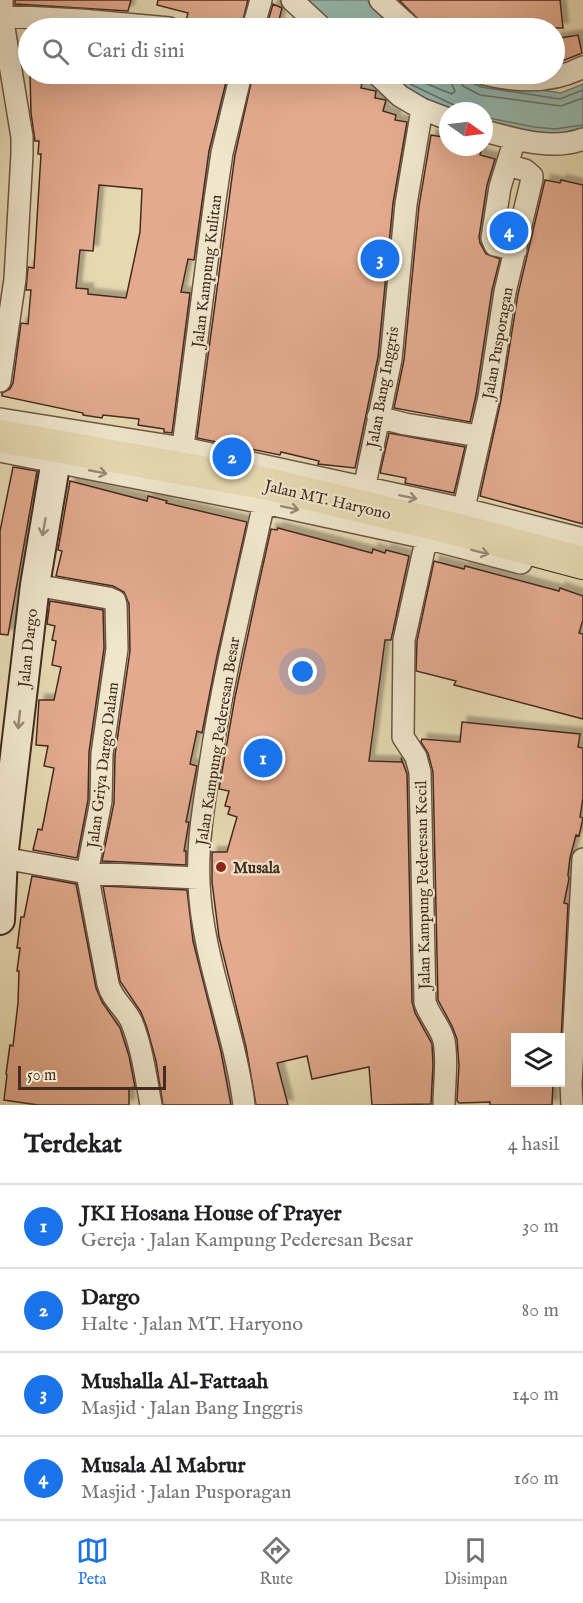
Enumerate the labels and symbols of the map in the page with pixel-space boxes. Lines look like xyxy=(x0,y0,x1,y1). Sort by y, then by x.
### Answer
north arrow xyxy=(439,102,493,156)
street label: Jalan Kampung Kulitan xyxy=(188,193,227,351)
pin: 4 xyxy=(490,208,528,254)
pin: 3 xyxy=(360,236,400,282)
street label: Jalan Pusporagan xyxy=(479,285,519,403)
street label: Jalan Bang Inggris xyxy=(363,325,405,452)
pin: 2 xyxy=(212,434,252,480)
one-way arrow xyxy=(88,467,108,478)
street label: Jalan MT. Haryono xyxy=(260,476,393,525)
one-way arrow xyxy=(398,491,417,503)
one-way arrow xyxy=(280,503,299,515)
one-way arrow xyxy=(39,516,50,536)
one-way arrow xyxy=(470,547,489,558)
street label: Jalan Dargo xyxy=(15,607,43,691)
street label: Jalan Kampung Pederesan Besar xyxy=(192,635,245,849)
your location xyxy=(288,657,317,686)
street label: Jalan Griya Dargo Dalam xyxy=(84,681,124,851)
one-way arrow xyxy=(13,710,24,729)
pin: 1 xyxy=(244,736,282,780)
street label: Jalan Kampung Pederesan Kecil xyxy=(412,780,436,992)
place label: Musala xyxy=(233,859,281,879)
marker: Musala xyxy=(214,860,228,874)
scale bar xyxy=(18,1063,166,1090)

